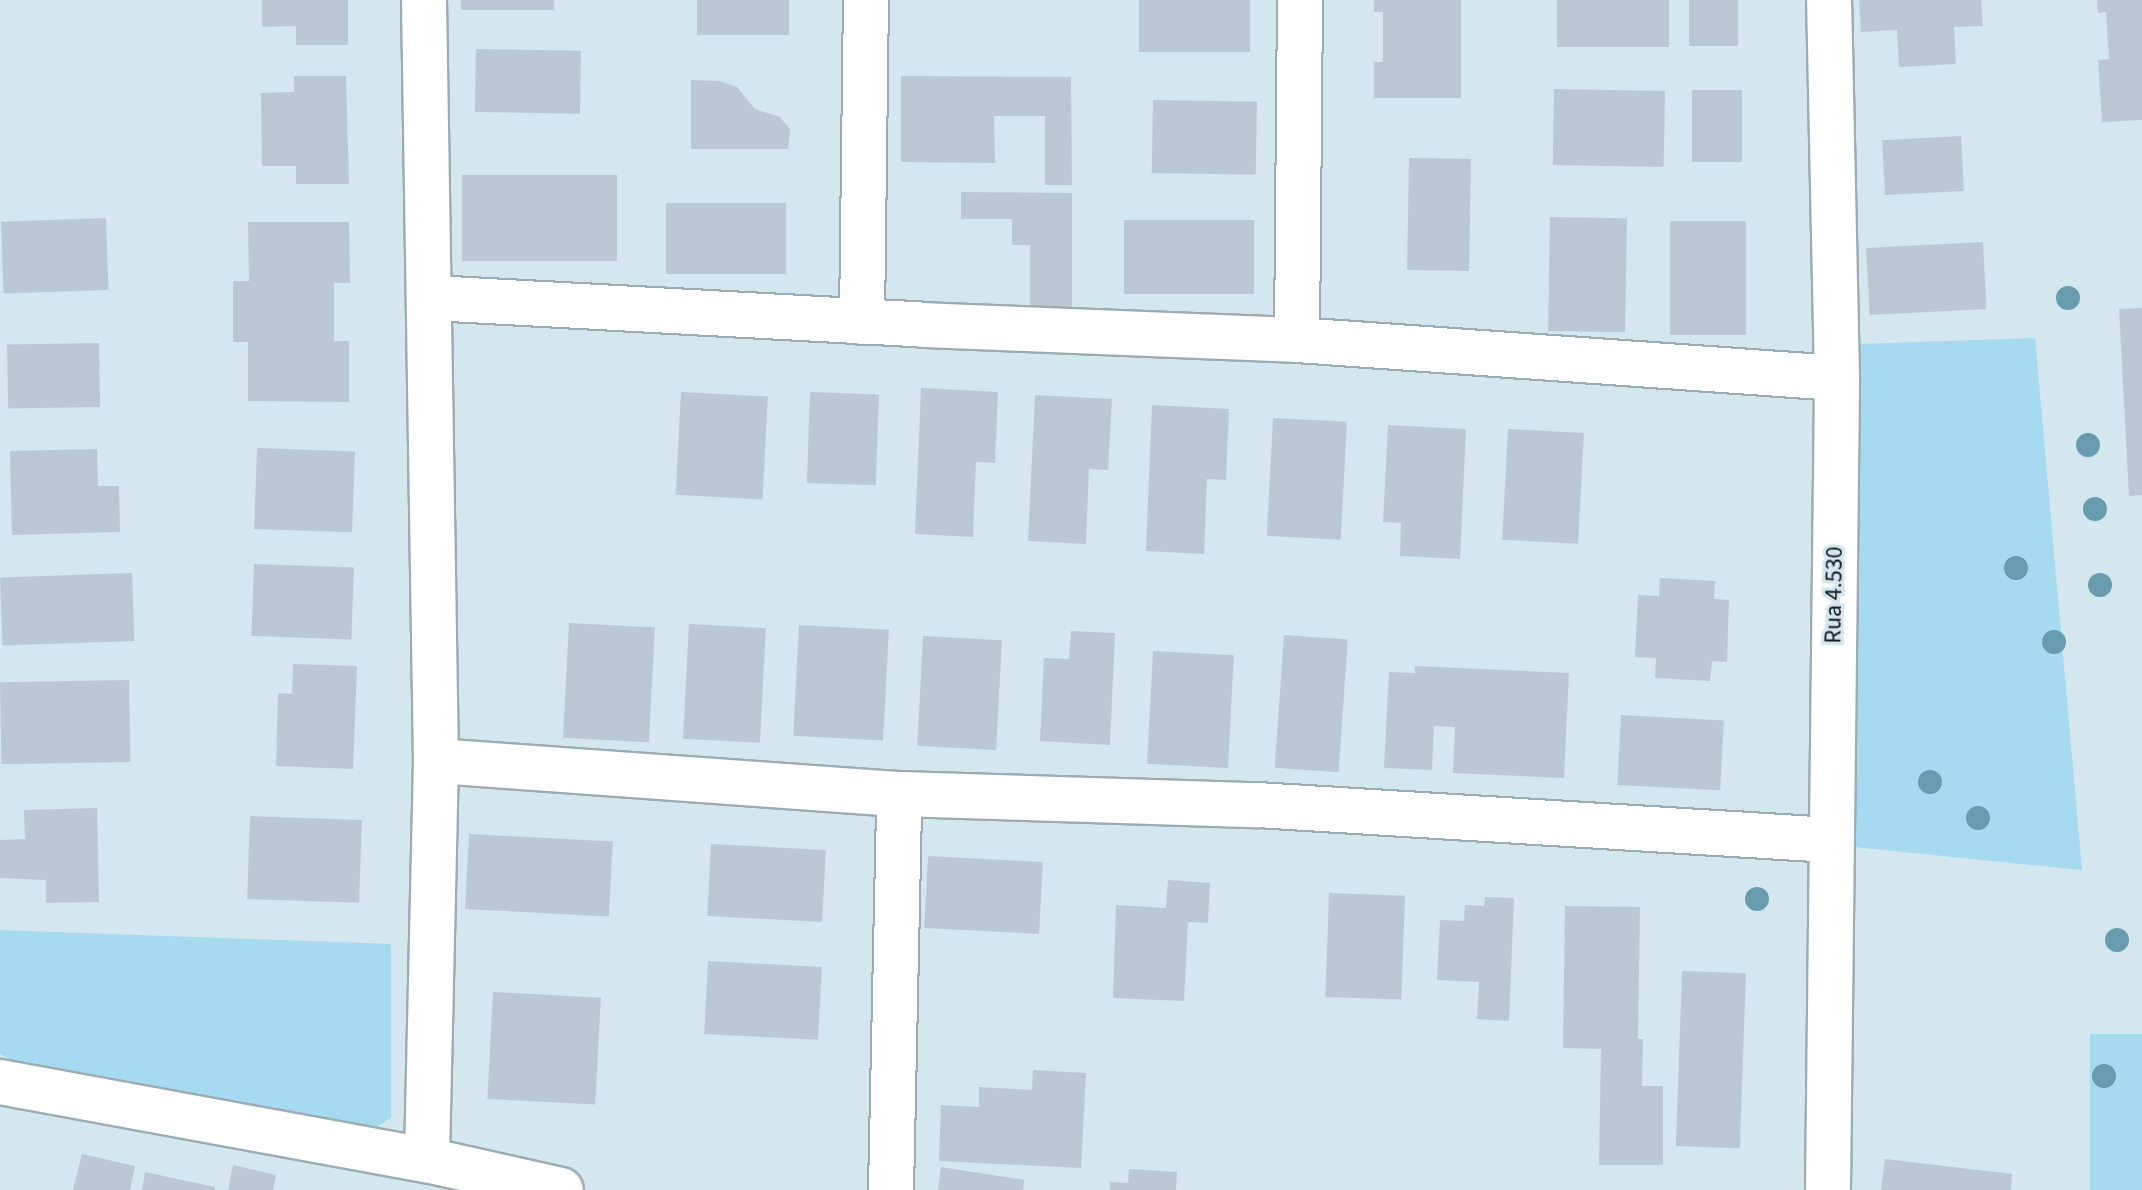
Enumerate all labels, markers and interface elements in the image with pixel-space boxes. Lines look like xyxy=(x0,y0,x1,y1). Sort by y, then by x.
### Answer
street label: Rua 4.530 xyxy=(1819,546,1849,644)

